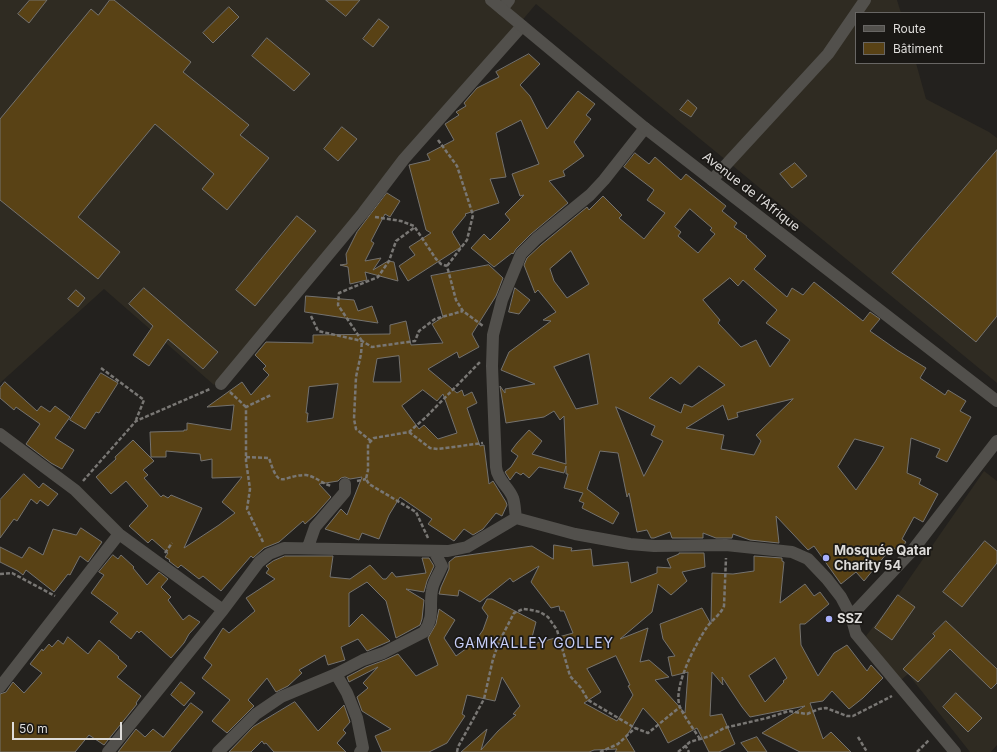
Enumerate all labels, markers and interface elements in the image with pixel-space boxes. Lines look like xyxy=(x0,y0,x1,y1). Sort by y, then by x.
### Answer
legend xyxy=(855,12,985,64)
text: Route xyxy=(893,21,926,36)
text: Bâtiment xyxy=(893,41,943,56)
street label: Avenue de l'Afrique xyxy=(699,149,803,235)
place label: Mosquée Qatar Charity 54 xyxy=(834,543,932,574)
marker: Mosquée Qatar Charity 54 xyxy=(821,553,831,563)
place label: SSZ xyxy=(837,611,863,627)
marker: SSZ xyxy=(824,614,834,624)
district label: GAMKALLEY GOLLEY xyxy=(454,636,614,652)
scale bar xyxy=(14,714,124,740)
text: 50 m xyxy=(19,721,48,736)

